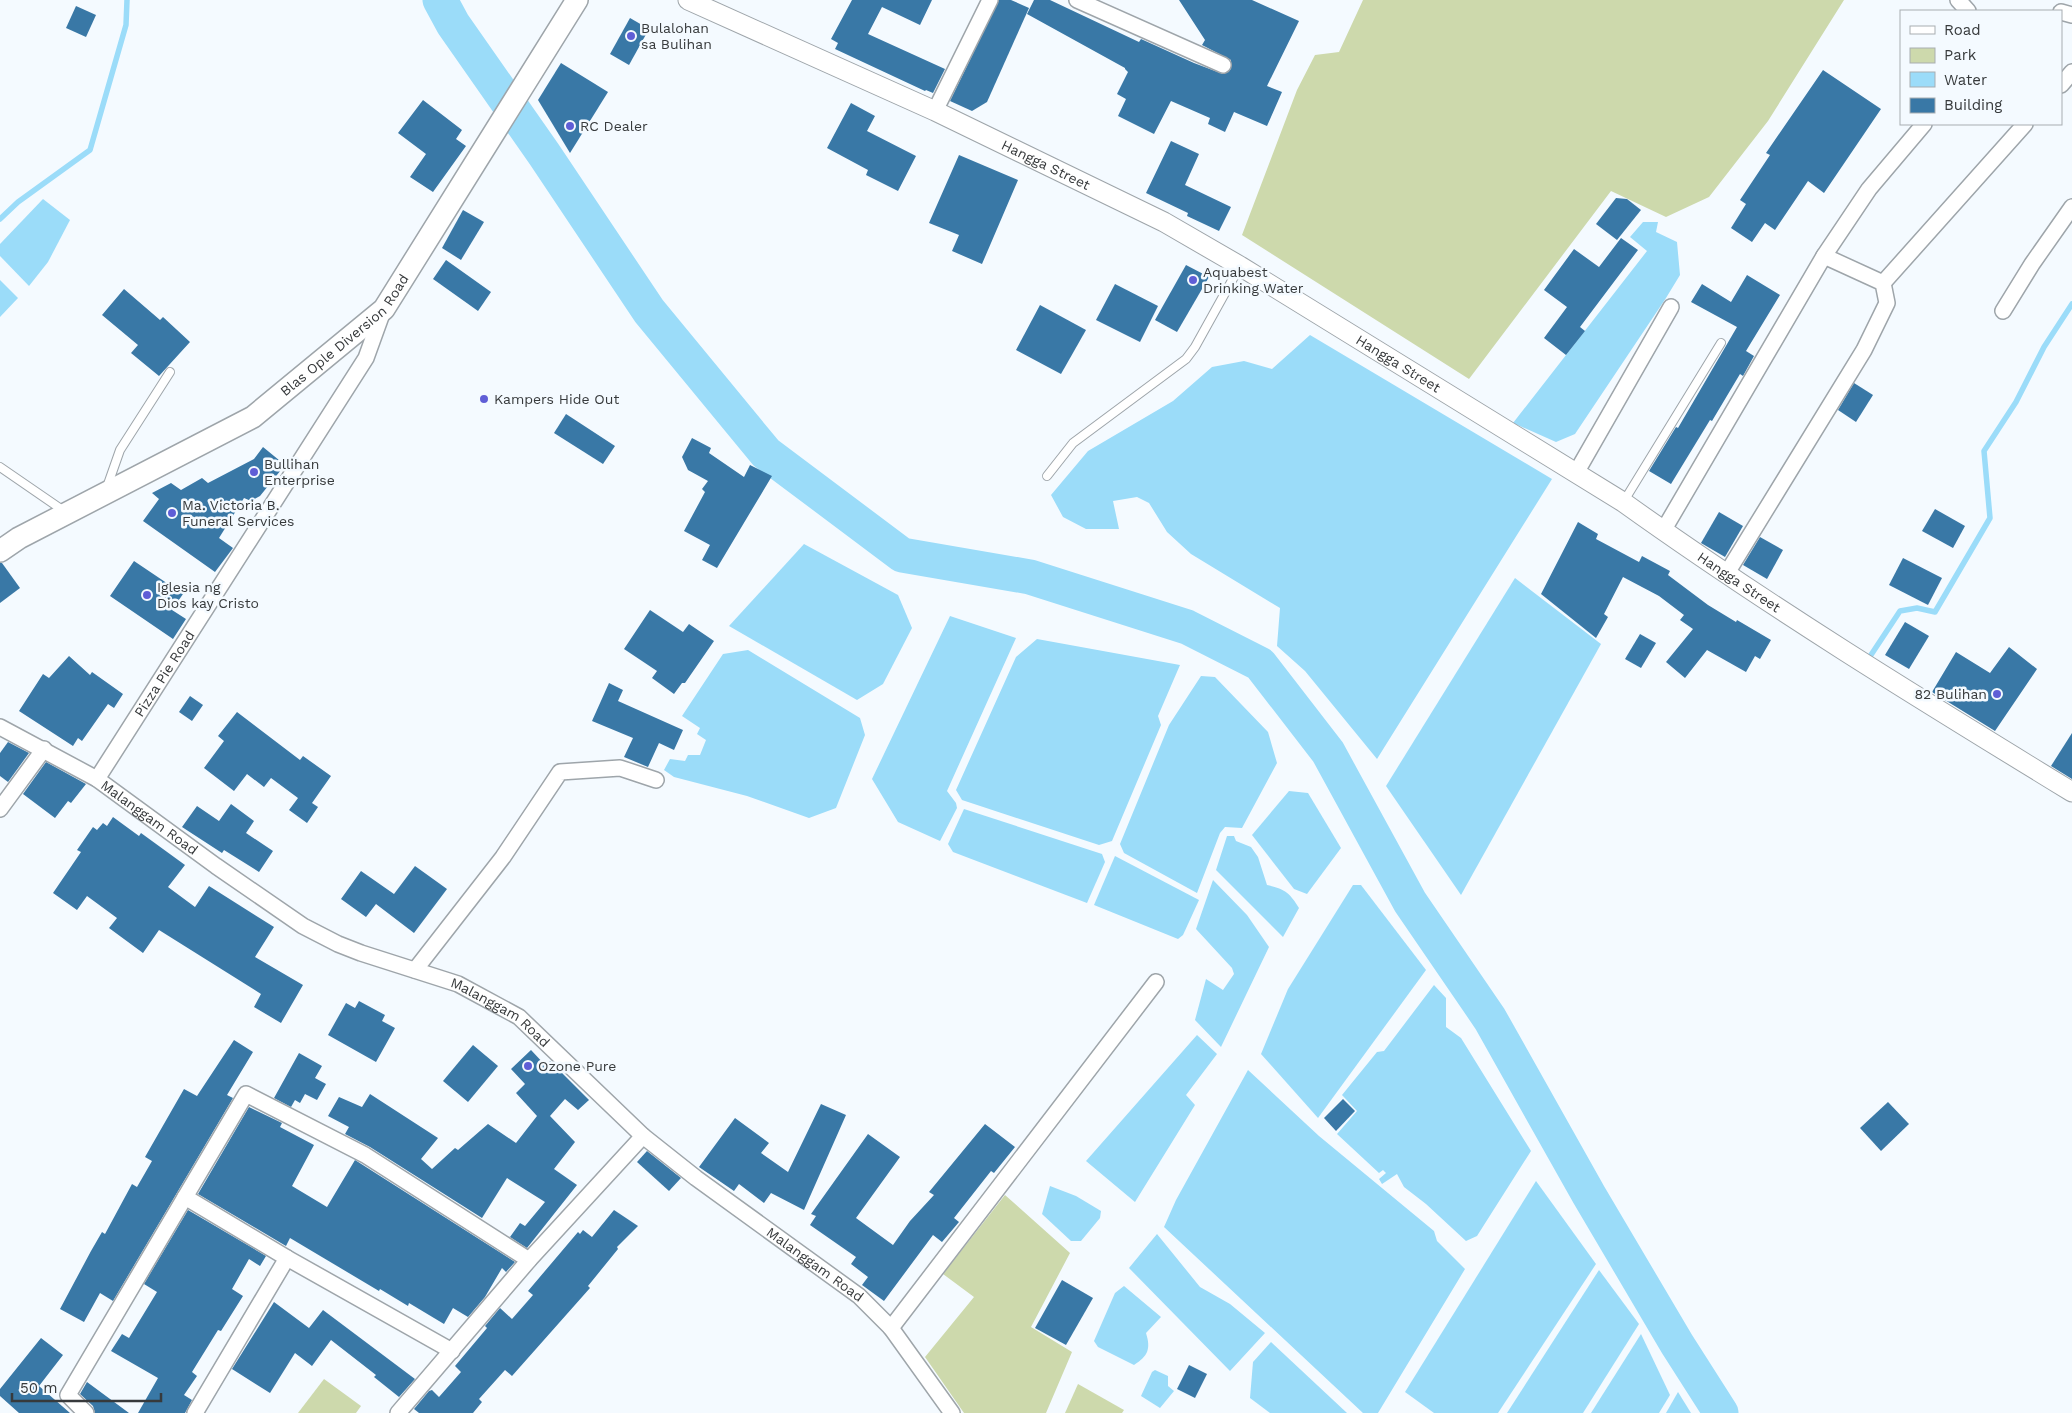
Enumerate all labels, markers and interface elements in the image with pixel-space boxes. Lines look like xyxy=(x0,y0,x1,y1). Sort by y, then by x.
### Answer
legend xyxy=(1900,10,2062,125)
place label: Bulalohan sa Bulihan xyxy=(641,20,712,52)
text: Road xyxy=(1944,21,1981,39)
marker: Bulalohan sa Bulihan xyxy=(625,30,637,42)
text: Park xyxy=(1944,46,1977,64)
text: Water xyxy=(1944,71,1987,89)
text: Building xyxy=(1944,96,2002,114)
place label: RC Dealer xyxy=(580,118,648,134)
marker: RC Dealer xyxy=(564,120,576,132)
street label: Hangga Street xyxy=(999,137,1093,193)
place label: Aquabest Drinking Water xyxy=(1203,264,1304,296)
street label: Blas Ople Diversion Road xyxy=(277,271,412,399)
marker: Aquabest Drinking Water xyxy=(1187,274,1199,286)
street label: Hangga Street xyxy=(1353,331,1444,396)
place label: Kampers Hide Out xyxy=(494,391,619,407)
marker: Kampers Hide Out xyxy=(478,393,490,405)
place label: Bullihan Enterprise xyxy=(264,456,335,488)
marker: Bullihan Enterprise xyxy=(248,466,260,478)
place label: Ma. Victoria B. Funeral Services xyxy=(182,497,294,529)
marker: Ma. Victoria B. Funeral Services xyxy=(166,507,178,519)
street label: Hangga Street xyxy=(1695,549,1784,615)
place label: Iglesia ng Dios kay Cristo xyxy=(157,579,259,611)
marker: Iglesia ng Dios kay Cristo xyxy=(141,589,153,601)
street label: Pizza Pie Road xyxy=(131,628,198,720)
place label: 82 Bulihan xyxy=(1914,686,1987,702)
marker: 82 Bulihan xyxy=(1991,688,2003,700)
street label: Malanggam Road xyxy=(98,777,201,858)
street label: Malanggam Road xyxy=(449,974,553,1050)
place label: Ozone Pure xyxy=(538,1058,616,1074)
marker: Ozone Pure xyxy=(522,1060,534,1072)
street label: Malanggam Road xyxy=(764,1224,867,1305)
scale bar xyxy=(12,1370,161,1402)
text: 50 m xyxy=(20,1379,57,1397)

